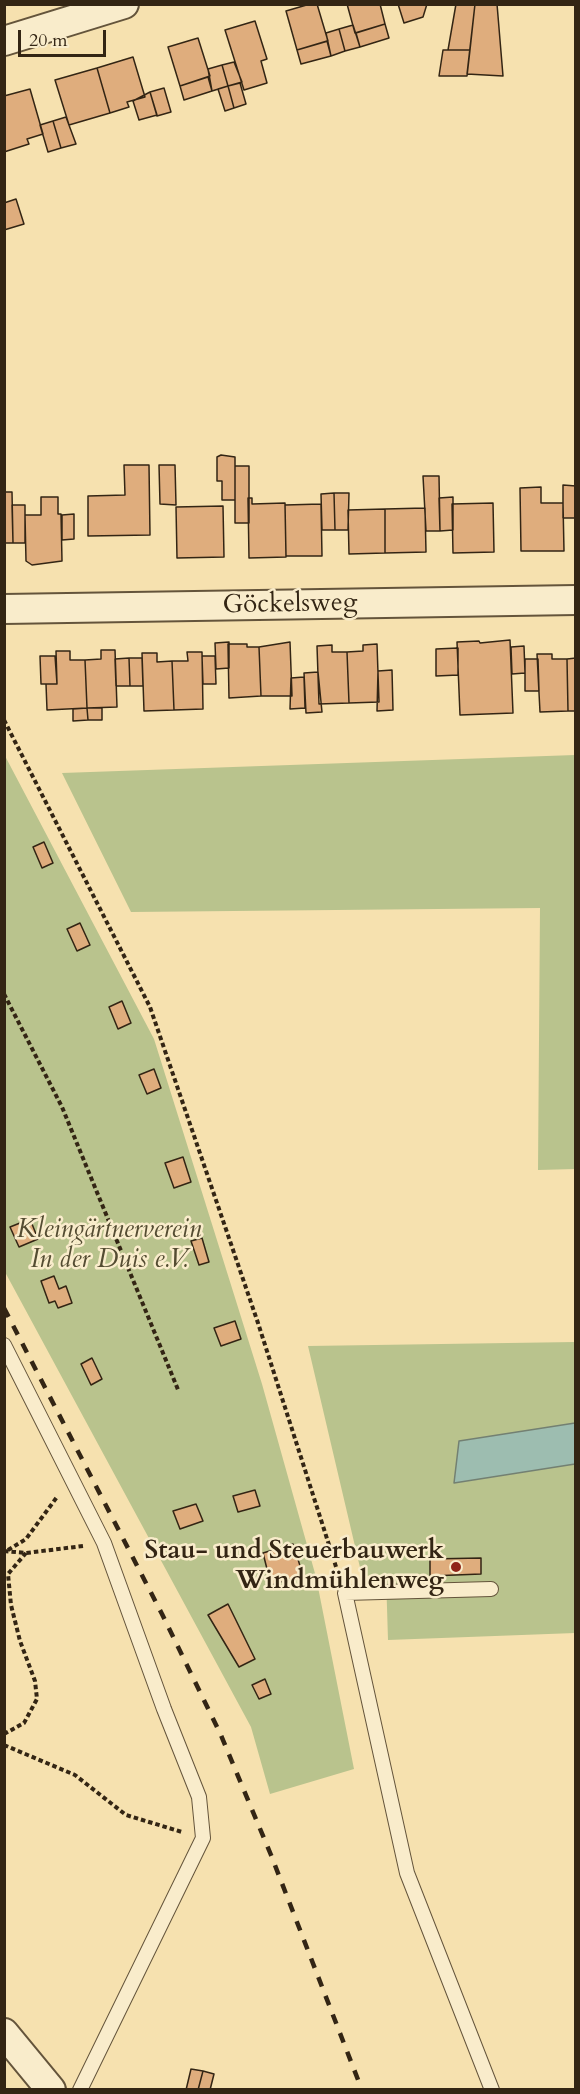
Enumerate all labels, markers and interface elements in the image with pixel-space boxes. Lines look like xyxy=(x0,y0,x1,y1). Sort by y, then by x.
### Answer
scale bar xyxy=(21,18,110,56)
text: 20 m xyxy=(29,28,68,53)
street label: Göckelsweg xyxy=(222,588,358,622)
park label: Kleingärtnerverein In der Duis e.V. xyxy=(17,1215,201,1276)
place label: Stau- und Steuerbauwerk Windmühlenweg xyxy=(144,1536,444,1598)
marker: Stau- und Steuerbauwerk Windmühlenweg xyxy=(449,1560,463,1574)

